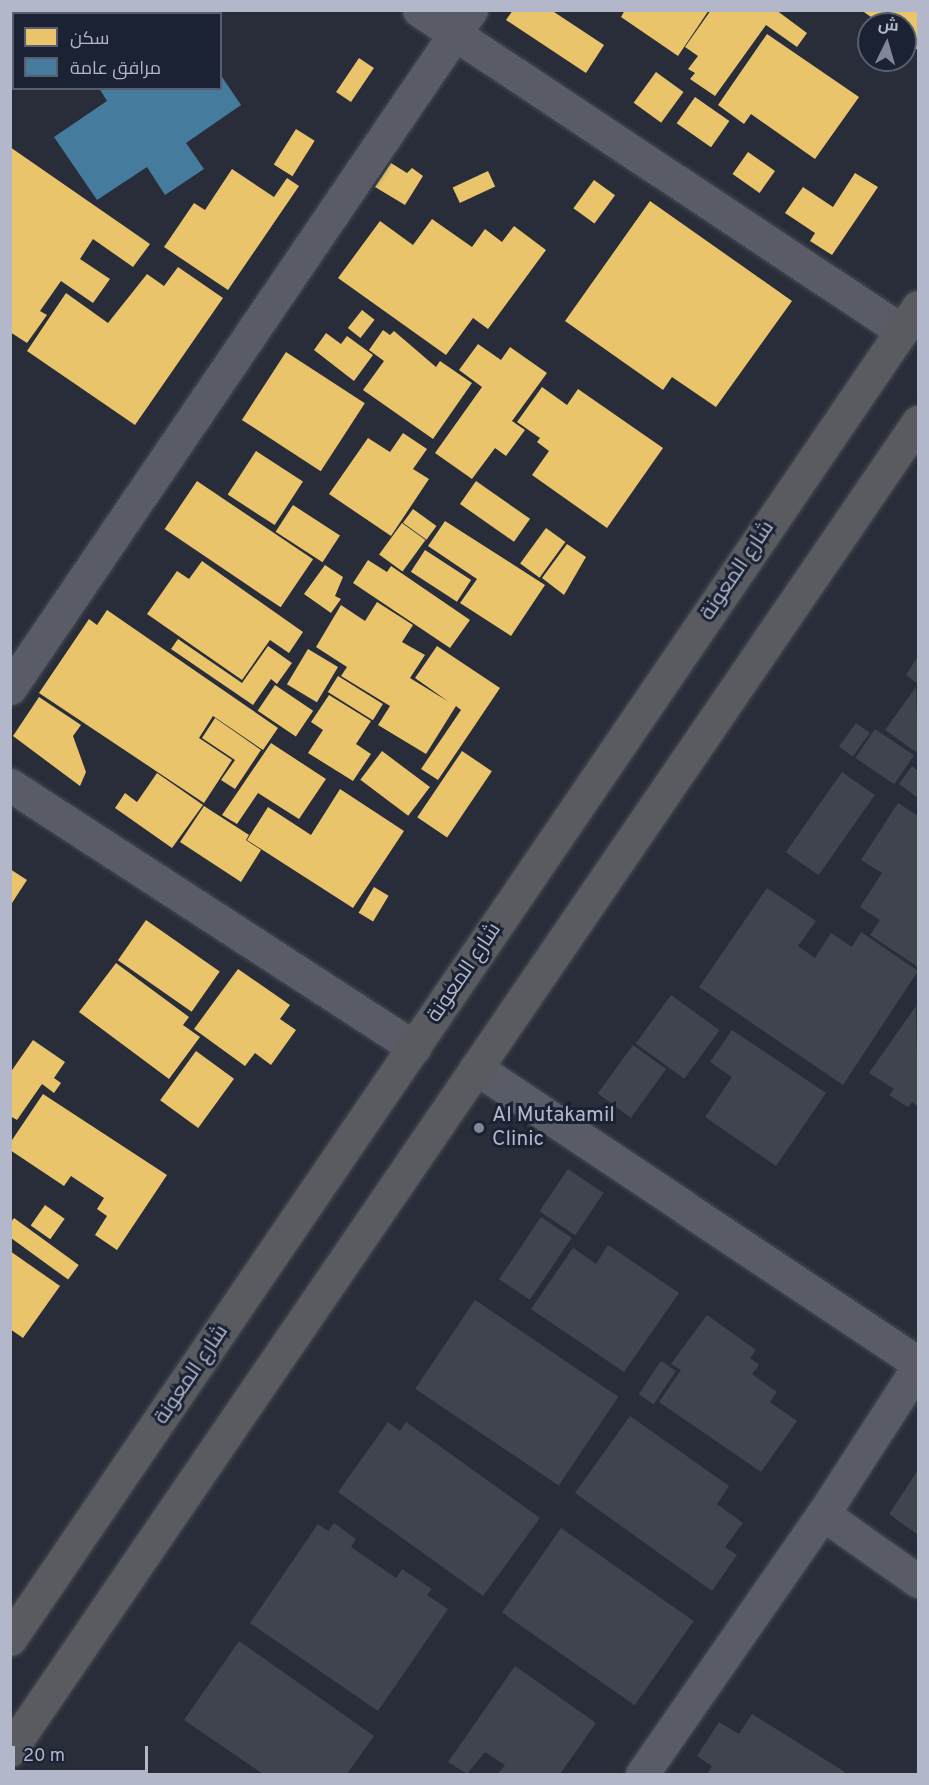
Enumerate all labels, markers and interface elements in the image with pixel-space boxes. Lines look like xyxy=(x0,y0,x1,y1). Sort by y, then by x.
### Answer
legend xyxy=(12,12,222,90)
north arrow xyxy=(857,12,917,72)
text: ش xyxy=(877,15,899,37)
text: سكن xyxy=(70,28,109,51)
text: مرافق عامة xyxy=(70,58,161,81)
street label: شارع المعونة xyxy=(696,517,780,625)
street label: شارع المعونة xyxy=(423,919,507,1027)
place label: Al Mutakamil Clinic xyxy=(492,1103,615,1153)
marker: Al Mutakamil Clinic xyxy=(470,1119,488,1137)
street label: شارع المعونة xyxy=(150,1321,234,1429)
scale bar xyxy=(15,1734,152,1772)
text: 20 m xyxy=(23,1745,65,1768)

